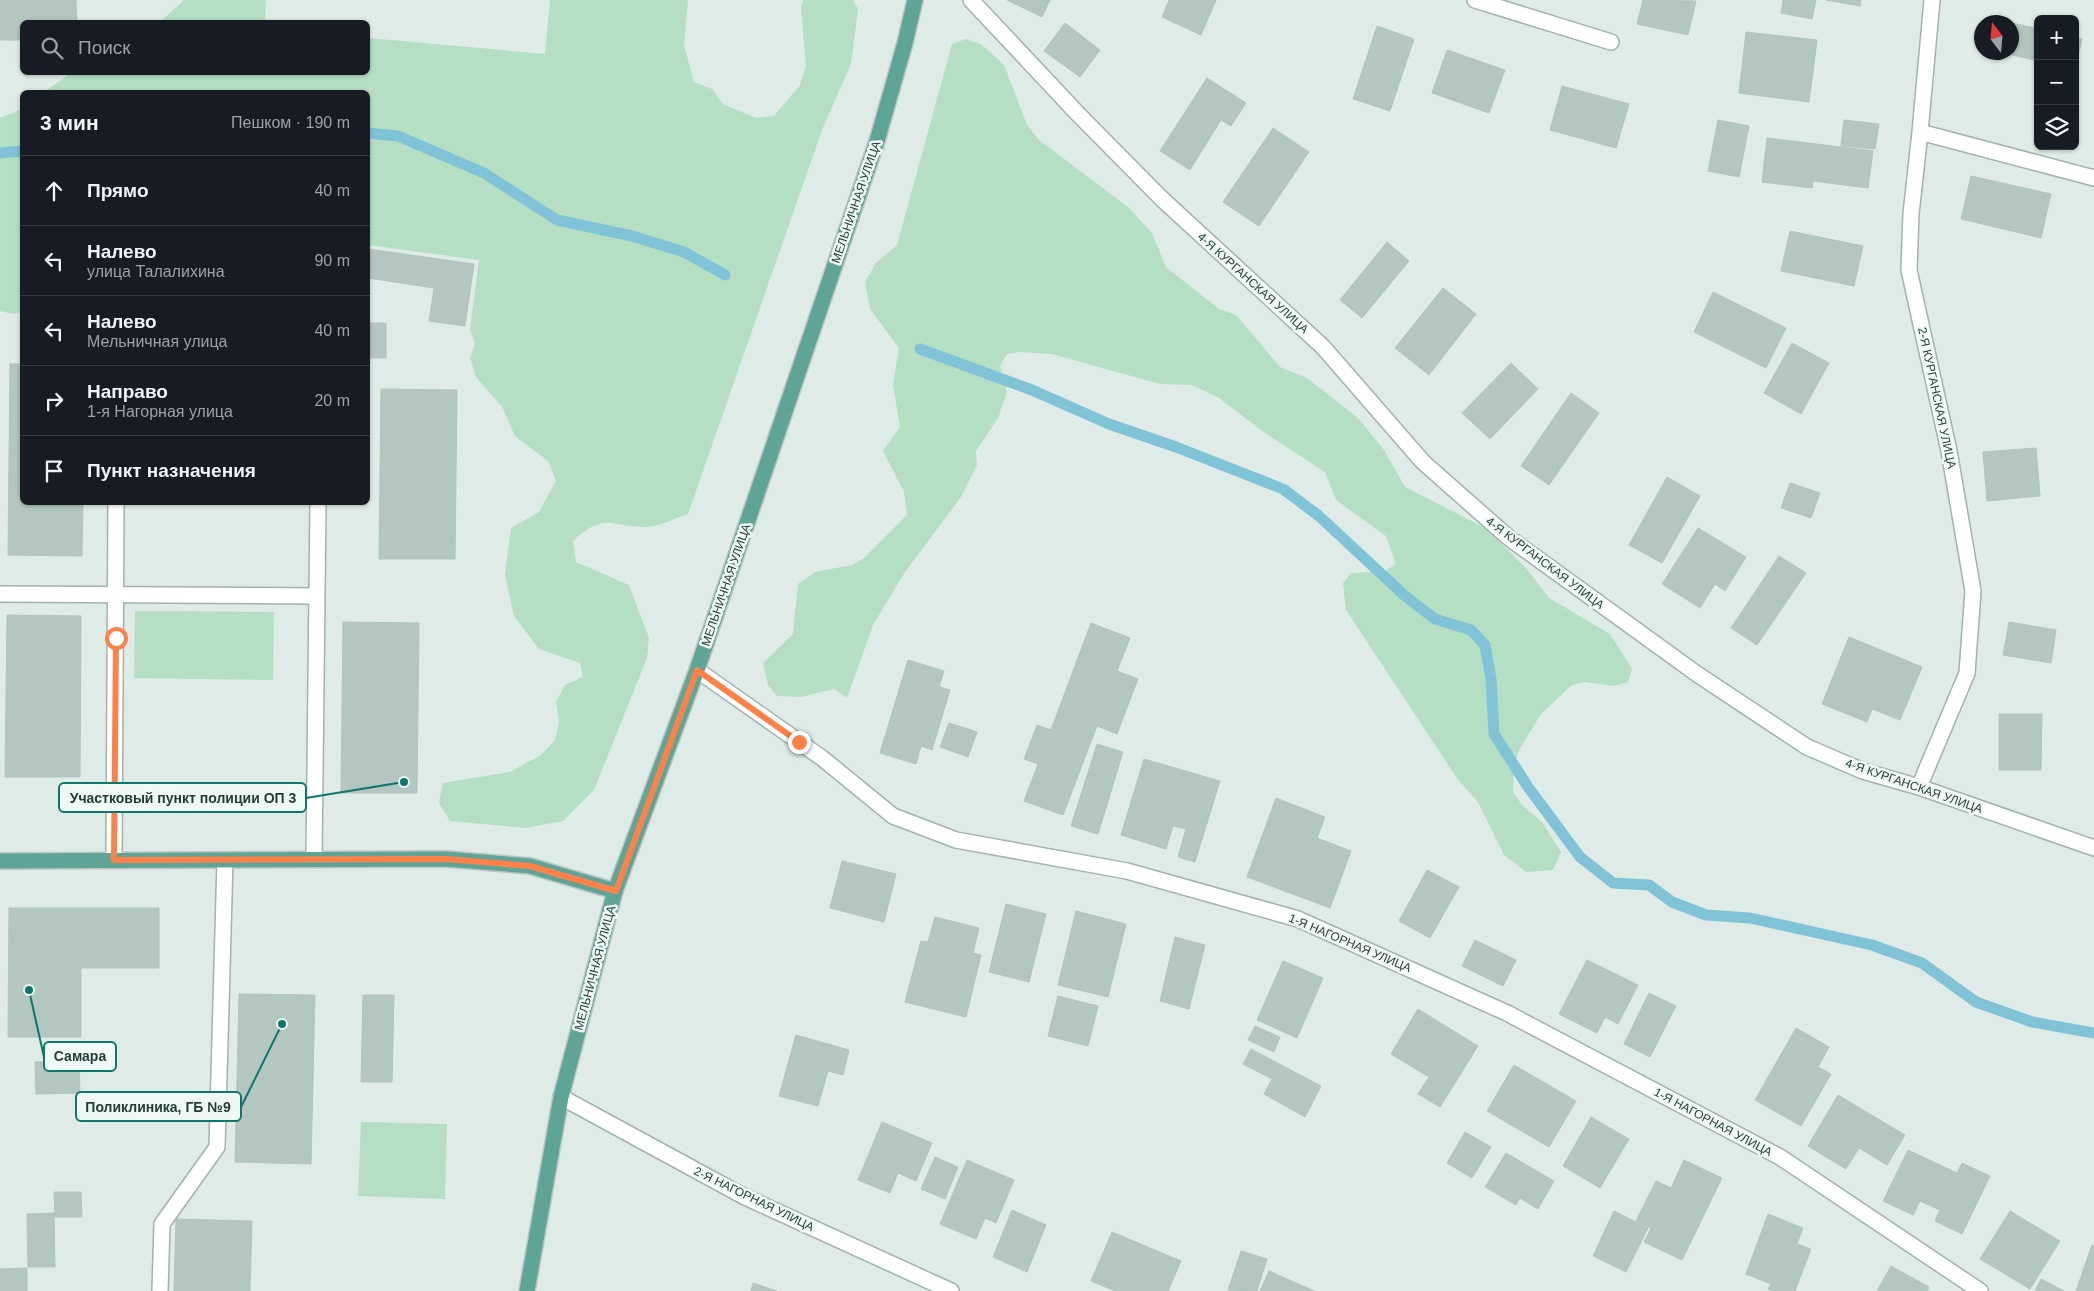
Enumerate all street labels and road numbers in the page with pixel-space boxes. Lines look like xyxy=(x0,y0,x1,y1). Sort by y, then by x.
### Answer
street label: МЕЛЬНИЧНАЯ УЛИЦА xyxy=(828,139,884,265)
street label: 4-Я КУРГАНСКАЯ УЛИЦА xyxy=(1195,230,1311,336)
street label: 2-Я КУРГАНСКАЯ УЛИЦА xyxy=(1915,326,1959,470)
street label: 4-Я КУРГАНСКАЯ УЛИЦА xyxy=(1483,514,1607,612)
street label: МЕЛЬНИЧНАЯ УЛИЦА xyxy=(698,522,754,648)
street label: 4-Я КУРГАНСКАЯ УЛИЦА xyxy=(1844,756,1984,816)
street label: МЕЛЬНИЧНАЯ УЛИЦА xyxy=(572,904,618,1032)
street label: 1-Я НАГОРНАЯ УЛИЦА xyxy=(1287,911,1413,975)
street label: 1-Я НАГОРНАЯ УЛИЦА xyxy=(1652,1085,1774,1159)
street label: 2-Я НАГОРНАЯ УЛИЦА xyxy=(692,1164,816,1234)

